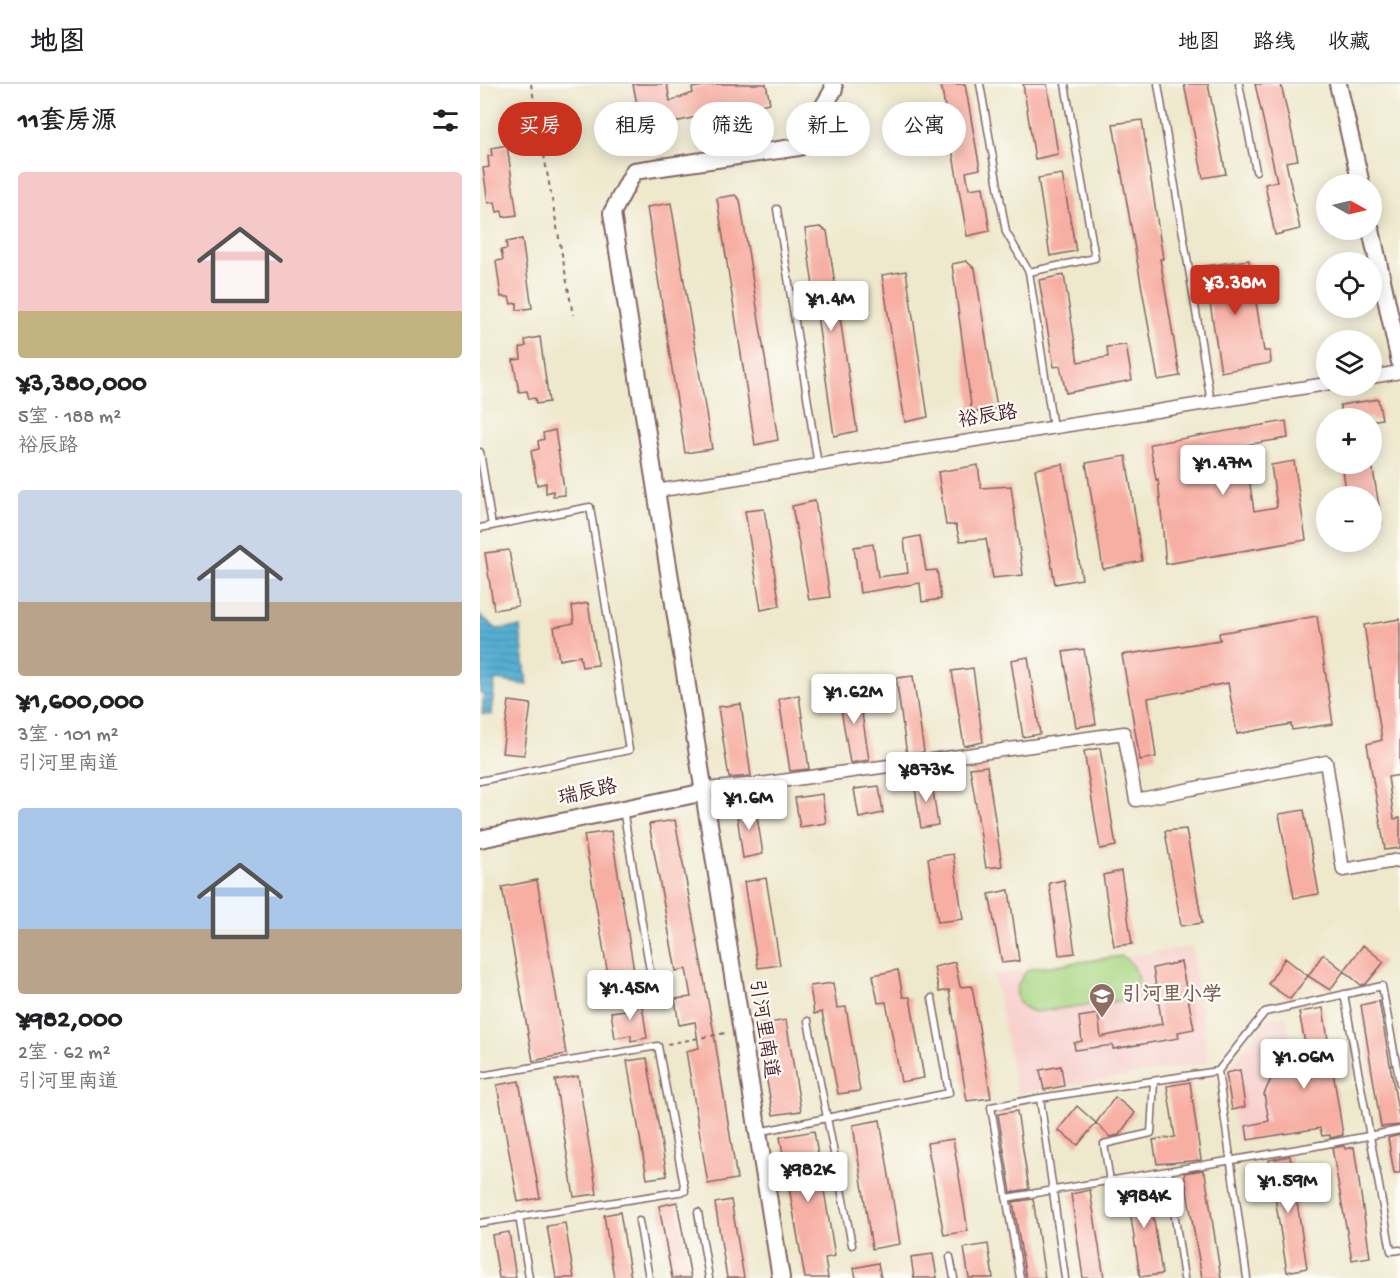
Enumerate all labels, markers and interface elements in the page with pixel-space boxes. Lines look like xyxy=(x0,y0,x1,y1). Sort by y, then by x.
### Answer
text: 地图 xyxy=(30,28,86,61)
text: 地图 xyxy=(1178,32,1220,57)
text: 路线 xyxy=(1253,32,1295,57)
text: 收藏 xyxy=(1328,32,1370,57)
chip: 买房 xyxy=(498,102,582,156)
chip: 租房 xyxy=(594,102,678,156)
chip: 筛选 xyxy=(690,102,774,156)
chip: 新上 xyxy=(786,102,870,156)
chip: 公寓 xyxy=(882,102,966,156)
icon: filters xyxy=(429,104,462,137)
text: 11套房源 xyxy=(18,108,117,139)
north arrow xyxy=(1316,174,1382,240)
map controls xyxy=(1316,174,1382,552)
icon: home xyxy=(186,211,294,319)
button: locate xyxy=(1316,252,1382,318)
pin: ¥3.38M xyxy=(1186,265,1284,316)
text: ¥3.38M xyxy=(1204,273,1266,296)
pin: ¥1.4M xyxy=(789,281,873,332)
text: ¥1.4M xyxy=(808,289,854,312)
button: layers xyxy=(1316,330,1382,396)
text: ¥3,380,000 xyxy=(18,370,147,401)
street label: 裕辰路 xyxy=(956,400,1020,434)
text: 5室 · 188 m² xyxy=(18,407,121,430)
button: + xyxy=(1316,408,1382,474)
text: 裕辰路 xyxy=(18,436,78,459)
pin: ¥1.47M xyxy=(1174,445,1272,496)
text: ¥1.47M xyxy=(1194,453,1252,476)
button: − xyxy=(1316,486,1382,552)
icon: home xyxy=(186,529,294,637)
pin: ¥1.62M xyxy=(805,674,903,725)
text: ¥1.62M xyxy=(825,682,883,705)
text: ¥1,600,000 xyxy=(18,688,144,719)
text: 3室 · 101 m² xyxy=(18,725,119,748)
pin: ¥873K xyxy=(884,752,968,803)
text: 引河里南道 xyxy=(18,754,118,777)
text: ¥873K xyxy=(900,760,952,783)
street label: 瑞辰路 xyxy=(556,774,621,811)
pin: ¥1.6M xyxy=(707,780,791,831)
text: ¥1.6M xyxy=(725,788,773,811)
icon: home xyxy=(186,847,294,955)
pin: ¥1.45M xyxy=(581,970,679,1021)
text: ¥1.45M xyxy=(601,978,659,1001)
street label: 引河里南道 xyxy=(743,978,783,1080)
school or university icon: 引河里小学 xyxy=(1087,981,1117,1019)
place label: 引河里小学 xyxy=(1122,983,1222,1008)
text: ¥982,000 xyxy=(18,1006,123,1037)
pin: ¥1.06M xyxy=(1255,1039,1353,1090)
text: 2室 · 62 m² xyxy=(18,1043,110,1066)
text: ¥1.06M xyxy=(1274,1047,1334,1070)
text: 引河里南道 xyxy=(18,1072,118,1095)
pin: ¥982K xyxy=(766,1152,850,1203)
text: ¥982K xyxy=(782,1160,834,1183)
pin: ¥1.59M xyxy=(1239,1163,1337,1214)
text: ¥1.59M xyxy=(1259,1171,1317,1194)
pin: ¥984K xyxy=(1102,1178,1186,1229)
text: ¥984K xyxy=(1119,1186,1169,1209)

